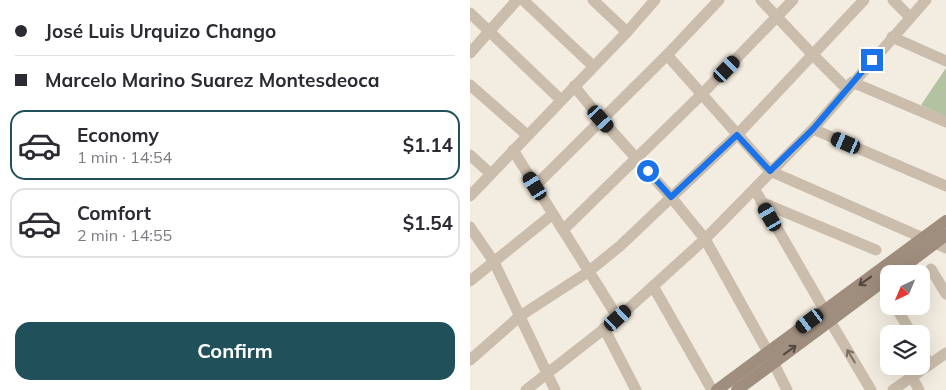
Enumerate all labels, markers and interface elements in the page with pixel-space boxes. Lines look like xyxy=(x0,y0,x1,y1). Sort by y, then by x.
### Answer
text: José Luis Urquizo Chango xyxy=(45,19,276,43)
route end xyxy=(861,49,883,71)
car xyxy=(711,53,742,85)
text: Marcelo Marino Suarez Montesdeoca xyxy=(45,68,380,92)
car xyxy=(585,103,616,135)
icon: car xyxy=(17,123,62,168)
text: Economy xyxy=(77,123,159,147)
car xyxy=(829,130,862,156)
text: $1.14 xyxy=(403,133,453,157)
text: 1 min · 14:54 xyxy=(77,147,172,167)
route start xyxy=(637,160,659,182)
car xyxy=(520,169,549,203)
car xyxy=(756,200,783,234)
icon: car xyxy=(17,201,62,246)
text: Comfort xyxy=(77,201,151,225)
text: $1.54 xyxy=(403,211,453,235)
text: 2 min · 14:55 xyxy=(77,225,172,245)
north arrow xyxy=(880,265,930,315)
map controls xyxy=(880,265,930,375)
one-way arrow xyxy=(858,276,872,286)
car xyxy=(601,302,634,334)
car xyxy=(793,306,826,336)
button: Confirm xyxy=(15,322,455,380)
button: layers xyxy=(880,325,930,375)
one-way arrow xyxy=(783,345,797,355)
one-way arrow xyxy=(845,349,855,363)

